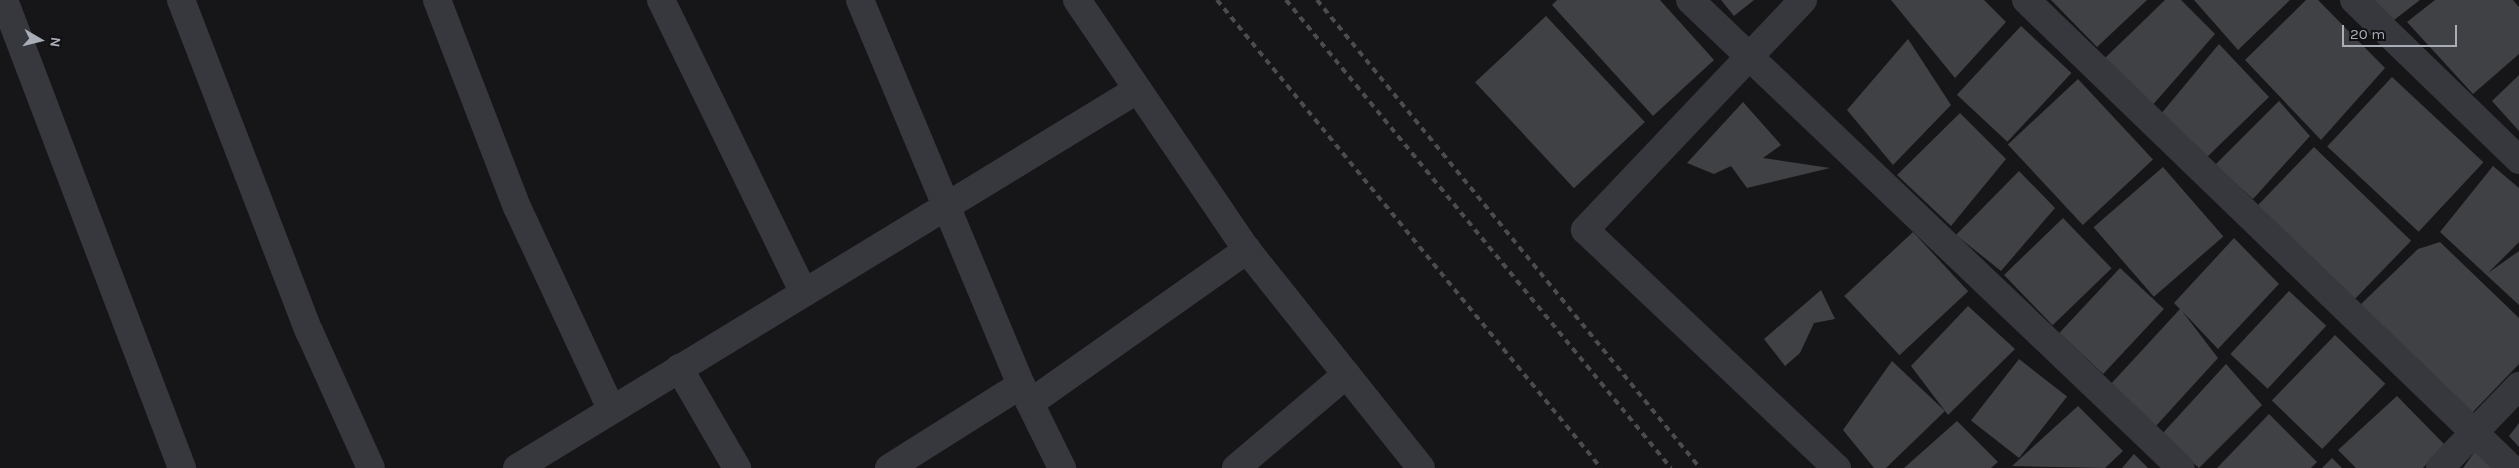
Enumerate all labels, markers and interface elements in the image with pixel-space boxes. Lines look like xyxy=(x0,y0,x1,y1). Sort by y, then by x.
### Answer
north arrow xyxy=(15,15,65,65)
scale bar xyxy=(2344,15,2459,47)
text: 20 m xyxy=(2350,25,2385,43)
text: N xyxy=(46,36,64,48)

